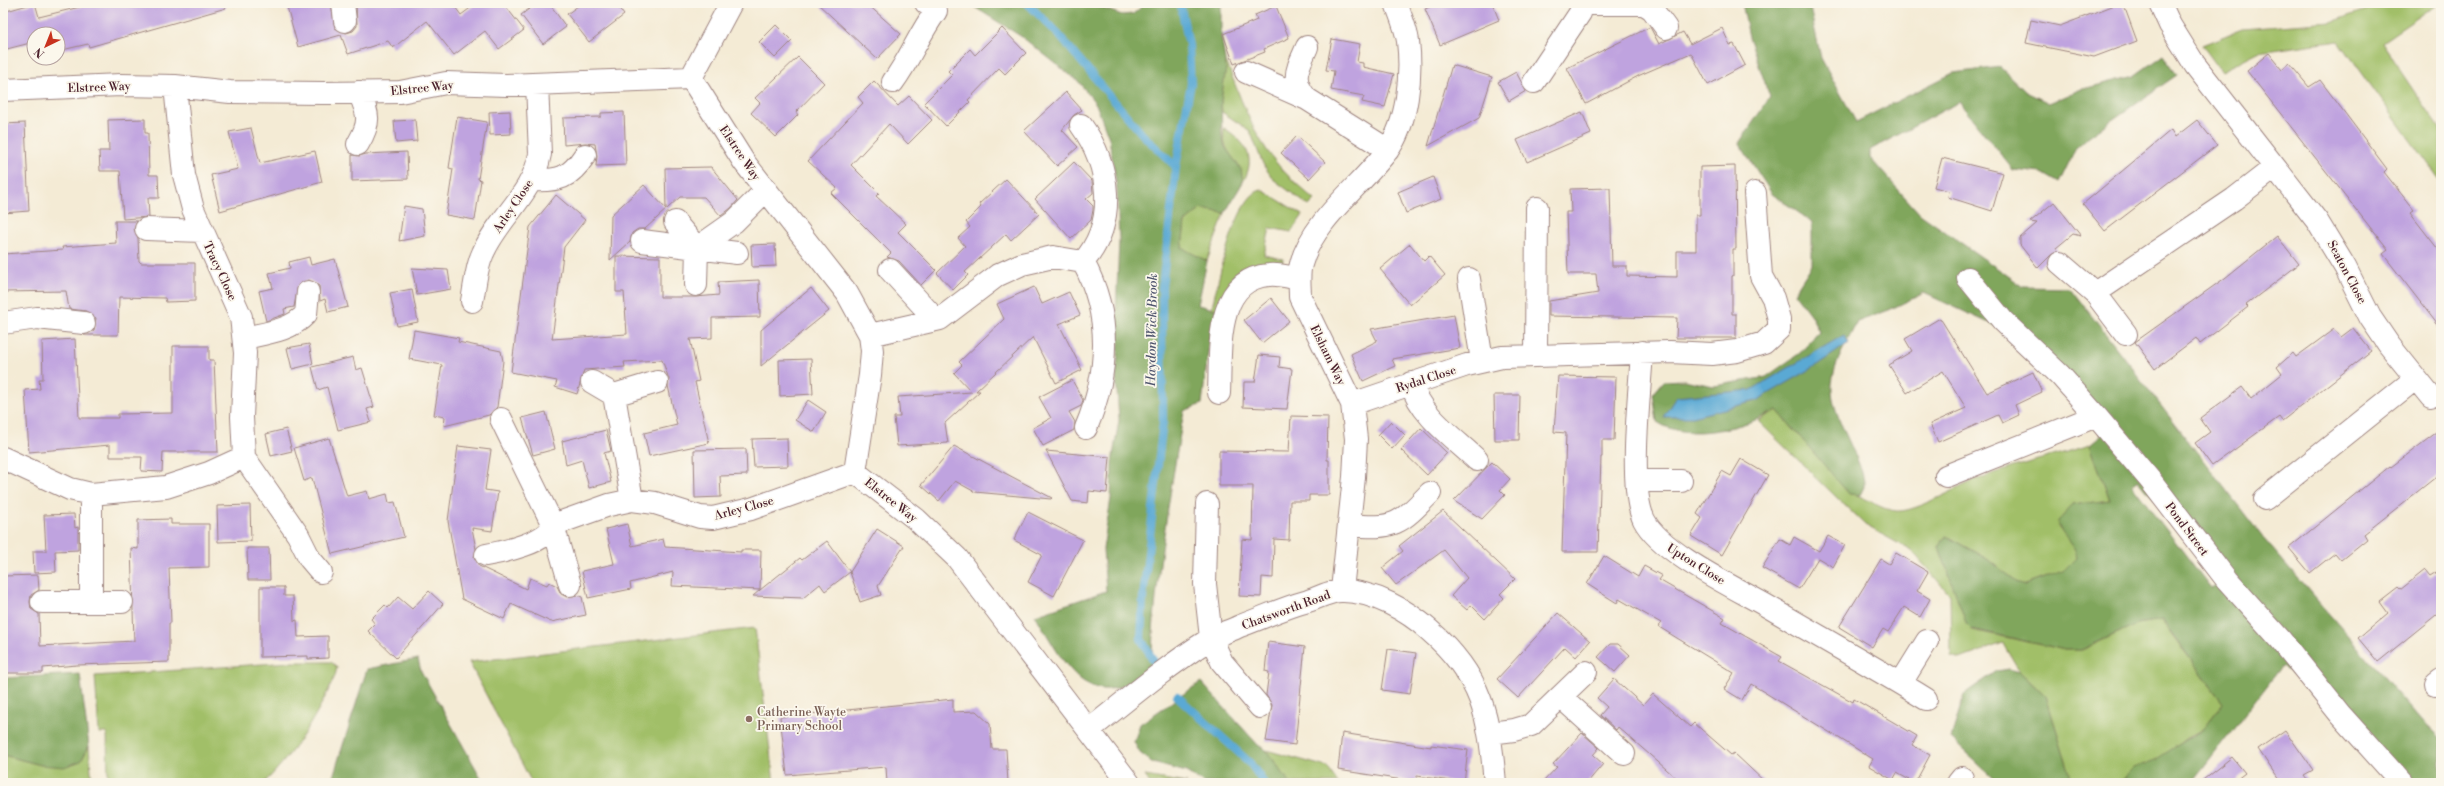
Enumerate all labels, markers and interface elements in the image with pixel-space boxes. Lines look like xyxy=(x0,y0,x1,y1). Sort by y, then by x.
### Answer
north arrow xyxy=(26,26,66,66)
text: N xyxy=(32,44,48,61)
street label: Elstree Way xyxy=(390,78,454,99)
street label: Elstree Way xyxy=(67,79,131,96)
street label: Elstree Way xyxy=(716,123,764,184)
street label: Arley Close xyxy=(490,177,537,237)
street label: Seaton Close xyxy=(2324,238,2369,306)
street label: Tracy Close xyxy=(199,239,240,303)
water label: Haydon Wick Brook xyxy=(1143,273,1161,387)
street label: Elsham Way xyxy=(1307,323,1349,388)
street label: Rydal Close xyxy=(1394,363,1458,396)
street label: Elstree Way xyxy=(861,475,920,526)
street label: Arley Close xyxy=(712,493,776,524)
street label: Pond Street xyxy=(2162,500,2212,560)
street label: Upton Close xyxy=(1664,541,1728,588)
street label: Chatsworth Road xyxy=(1240,587,1333,634)
place label: Catherine Wayte Primary School xyxy=(757,705,846,734)
marker: Catherine Wayte Primary School xyxy=(744,714,754,724)

